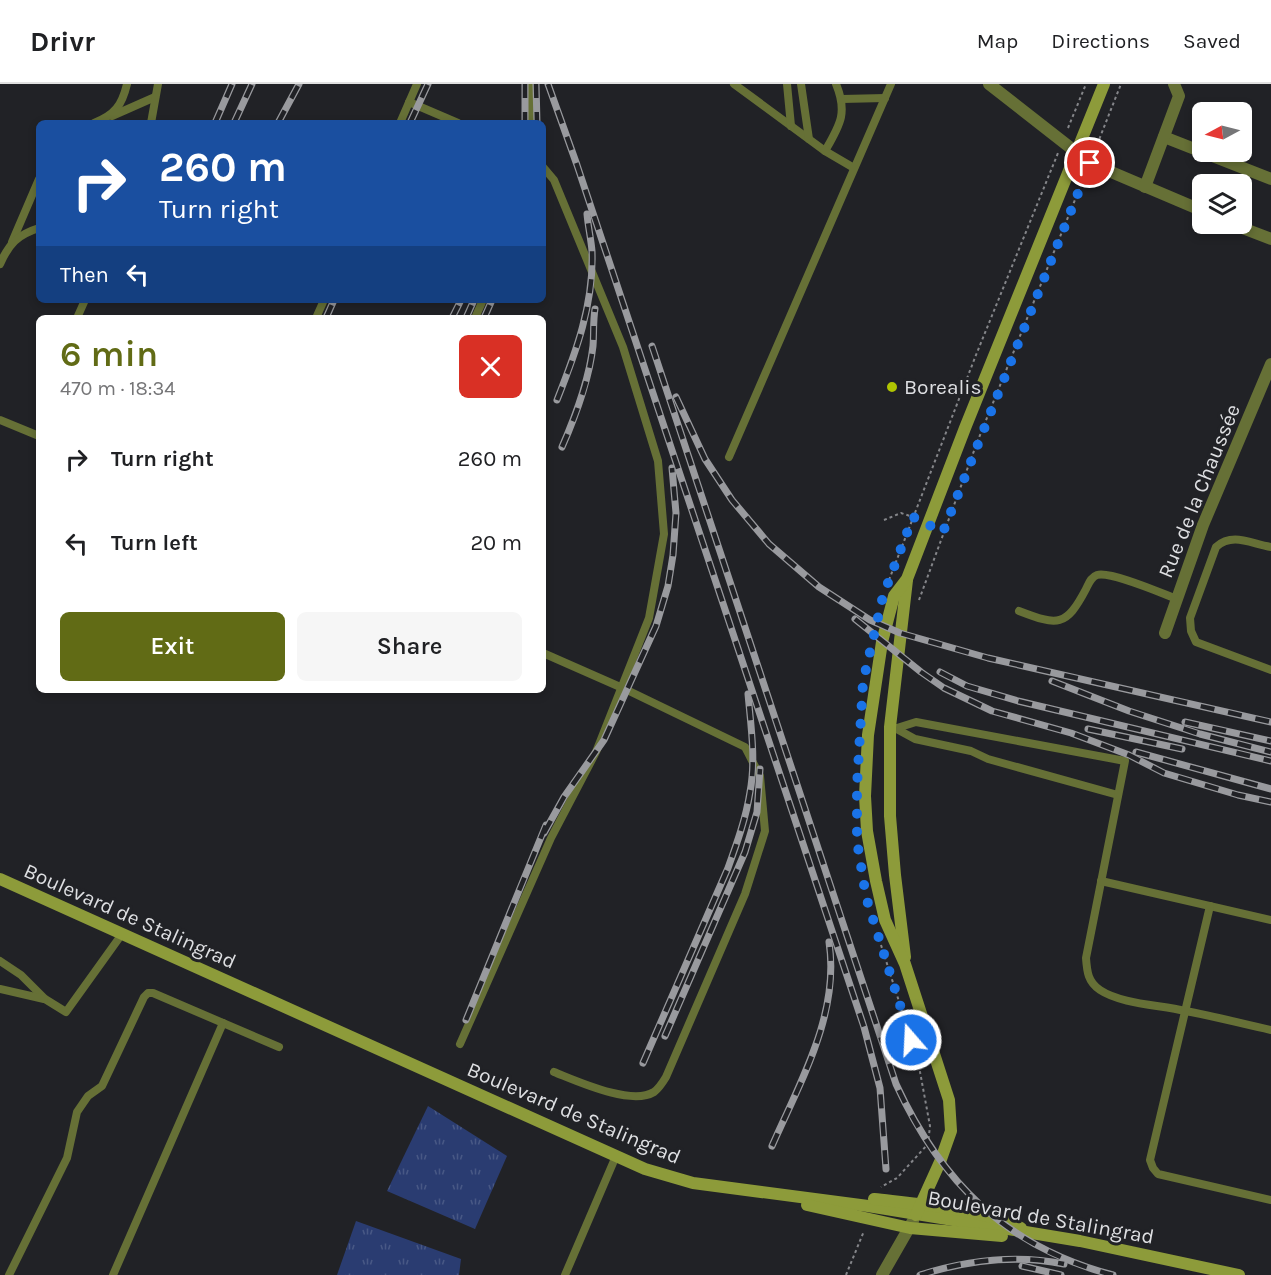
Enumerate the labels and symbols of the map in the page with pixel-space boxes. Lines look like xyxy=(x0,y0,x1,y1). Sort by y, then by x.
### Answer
north arrow xyxy=(1192,102,1252,162)
pin xyxy=(1064,137,1115,188)
place label: Borealis xyxy=(904,375,982,399)
marker: Borealis xyxy=(885,380,899,394)
street label: Rue de la Chaussée xyxy=(1153,401,1245,581)
street label: Boulevard de Stalingrad xyxy=(20,858,240,974)
position arrow xyxy=(879,1008,943,1072)
street label: Boulevard de Stalingrad xyxy=(464,1057,684,1169)
street label: Boulevard de Stalingrad xyxy=(926,1185,1156,1249)

